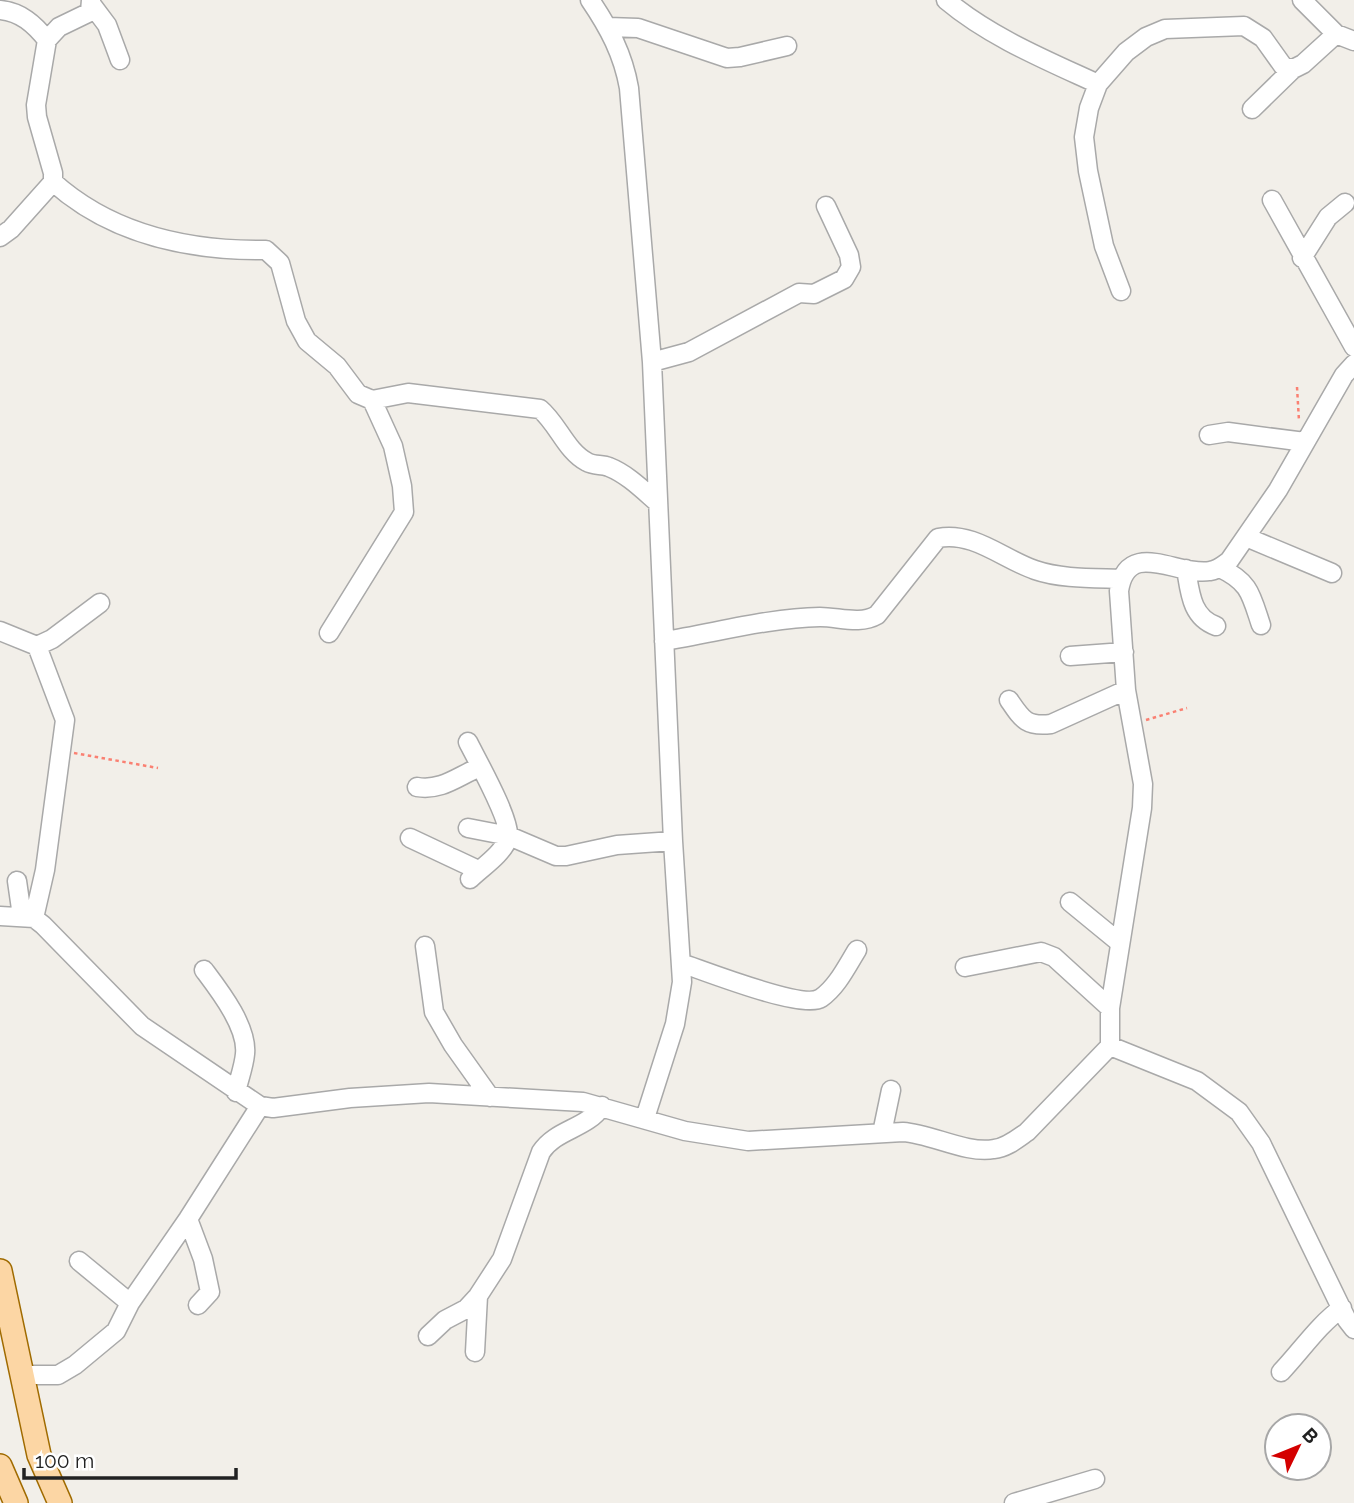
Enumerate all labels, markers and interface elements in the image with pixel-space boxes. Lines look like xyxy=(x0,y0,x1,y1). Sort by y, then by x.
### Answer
north arrow xyxy=(1263,1412,1333,1482)
text: B xyxy=(1298,1423,1323,1448)
scale bar xyxy=(24,1436,236,1480)
text: 100 m xyxy=(35,1448,94,1473)

